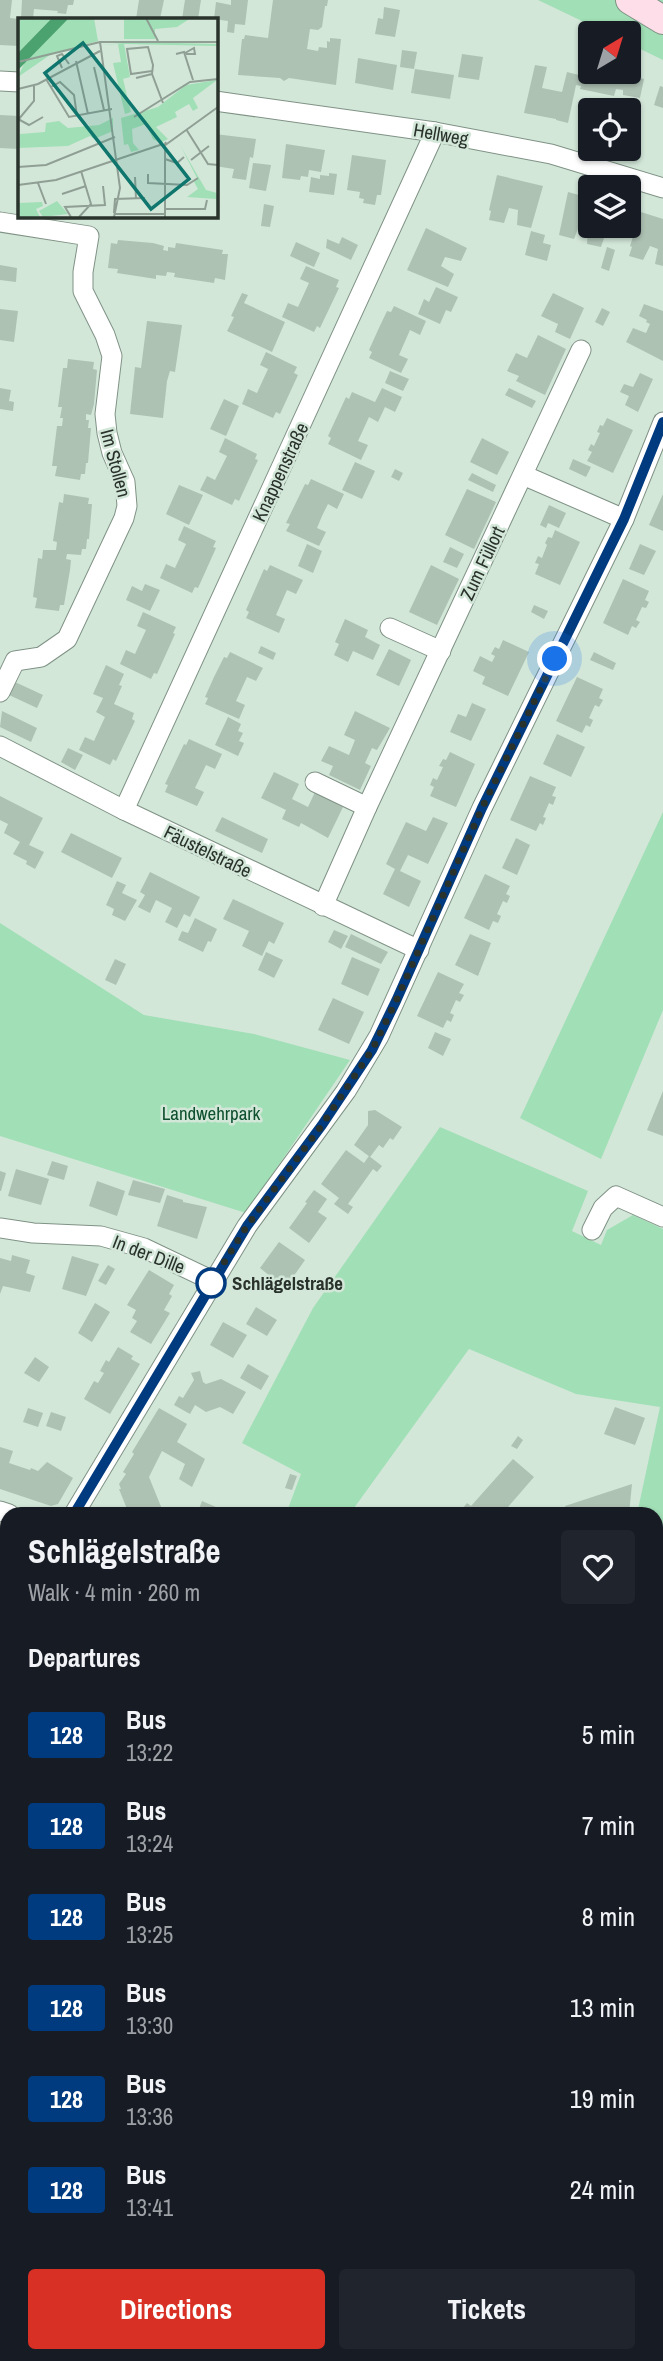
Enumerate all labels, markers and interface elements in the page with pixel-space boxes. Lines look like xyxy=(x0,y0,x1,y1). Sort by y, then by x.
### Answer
inset map xyxy=(18,18,217,217)
north arrow xyxy=(578,21,640,84)
map controls xyxy=(578,21,641,238)
button: locate xyxy=(578,98,641,161)
street label: Hellweg xyxy=(411,116,471,152)
button: layers xyxy=(578,175,641,238)
street label: Knappenstraße xyxy=(246,418,314,526)
street label: Im Stollen xyxy=(94,426,138,500)
street label: Zum Füllort xyxy=(454,521,511,604)
your location xyxy=(537,641,572,676)
street label: Fäustelstraße xyxy=(160,819,256,883)
park label: Landwehrpark xyxy=(162,1100,261,1126)
street label: In der Dille xyxy=(109,1228,189,1280)
marker: Schlägelstraße xyxy=(196,1268,226,1298)
place label: Schlägelstraße xyxy=(232,1270,343,1296)
text: Schlägelstraße xyxy=(28,1529,221,1573)
button: heart xyxy=(561,1530,635,1604)
text: Walk · 4 min · 260 m xyxy=(28,1577,200,1608)
text: Departures xyxy=(28,1640,141,1675)
text: Bus xyxy=(126,1702,166,1737)
text: 5 min xyxy=(582,1717,635,1752)
text: 128 xyxy=(50,1719,83,1751)
text: 13:22 xyxy=(126,1737,173,1768)
text: Bus xyxy=(126,1793,166,1828)
text: 7 min xyxy=(582,1808,635,1843)
text: 128 xyxy=(50,1810,83,1842)
text: 13:24 xyxy=(126,1828,173,1859)
text: Bus xyxy=(126,1884,166,1919)
text: 8 min xyxy=(582,1899,635,1934)
text: 128 xyxy=(50,1901,83,1933)
text: 13:25 xyxy=(126,1919,173,1950)
text: Bus xyxy=(126,1975,166,2010)
text: 13 min xyxy=(570,1990,635,2025)
text: 128 xyxy=(50,1992,83,2024)
text: 13:30 xyxy=(126,2010,173,2041)
text: Bus xyxy=(126,2066,166,2101)
text: 19 min xyxy=(570,2081,635,2116)
text: 128 xyxy=(50,2083,83,2115)
text: 13:36 xyxy=(126,2101,173,2132)
text: Bus xyxy=(126,2157,166,2192)
text: 24 min xyxy=(570,2172,635,2207)
text: 128 xyxy=(50,2174,83,2206)
text: 13:41 xyxy=(126,2192,173,2223)
button: Directions xyxy=(28,2269,325,2349)
button: Tickets xyxy=(339,2269,635,2349)

